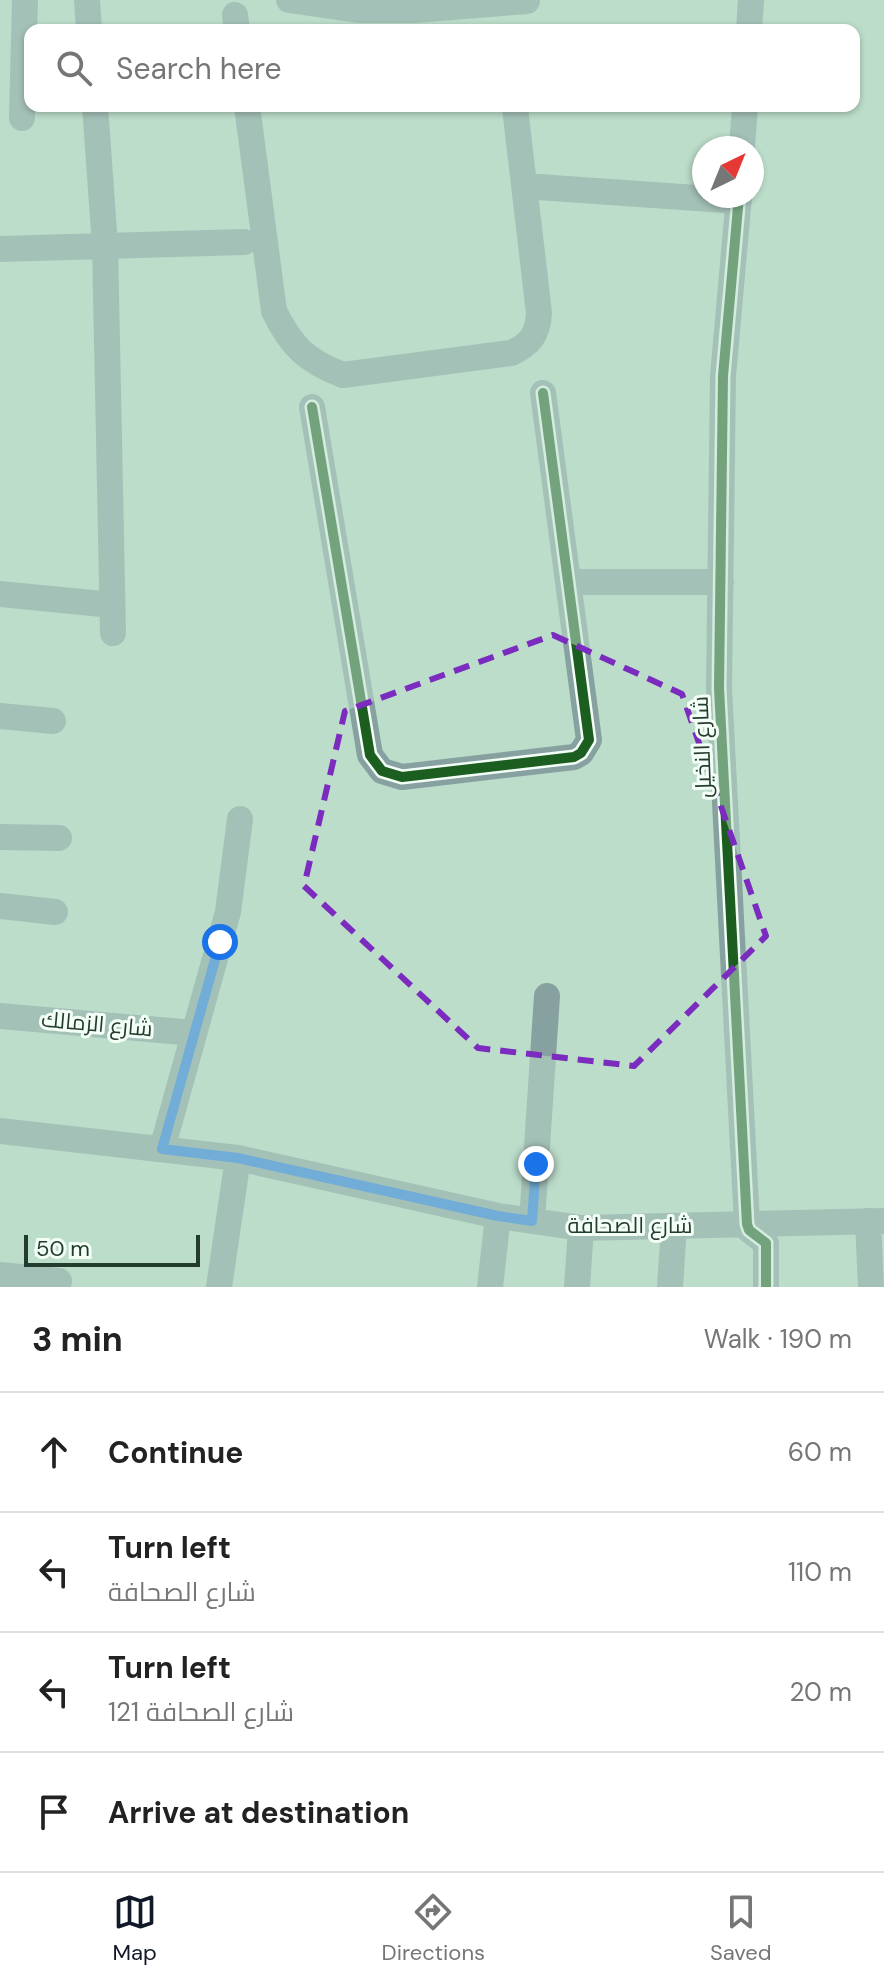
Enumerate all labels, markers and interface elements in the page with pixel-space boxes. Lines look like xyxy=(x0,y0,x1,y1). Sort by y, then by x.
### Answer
search box xyxy=(24,24,860,112)
icon: search xyxy=(52,46,96,90)
text: Search here xyxy=(116,49,282,88)
north arrow xyxy=(692,136,764,208)
street label: شارع النخيل xyxy=(686,696,718,798)
route start xyxy=(202,924,238,960)
street label: شارع الزمالك xyxy=(40,1005,154,1043)
route end xyxy=(518,1146,554,1182)
street label: شارع الصحافة xyxy=(567,1211,693,1240)
scale bar xyxy=(24,1231,200,1267)
text: 50 m xyxy=(36,1234,90,1263)
text: 3 min xyxy=(32,1317,123,1362)
text: Walk · 190 m xyxy=(704,1322,852,1356)
icon: ahead xyxy=(32,1430,76,1474)
text: Continue xyxy=(108,1433,243,1472)
text: 60 m xyxy=(788,1435,852,1469)
text: Turn left xyxy=(108,1528,231,1567)
icon: left xyxy=(32,1550,76,1594)
text: 110 m xyxy=(788,1555,852,1589)
text: شارع الصحافة xyxy=(108,1575,256,1609)
text: Turn left xyxy=(108,1648,231,1687)
icon: left xyxy=(32,1670,76,1714)
text: 20 m xyxy=(789,1675,852,1709)
text: شارع الصحافة 121 xyxy=(108,1695,294,1729)
icon: arrive xyxy=(32,1790,76,1834)
text: Arrive at destination xyxy=(108,1793,409,1832)
tab: Map xyxy=(112,1890,157,1967)
tab: Directions xyxy=(382,1890,485,1967)
tab: Saved xyxy=(710,1890,772,1967)

